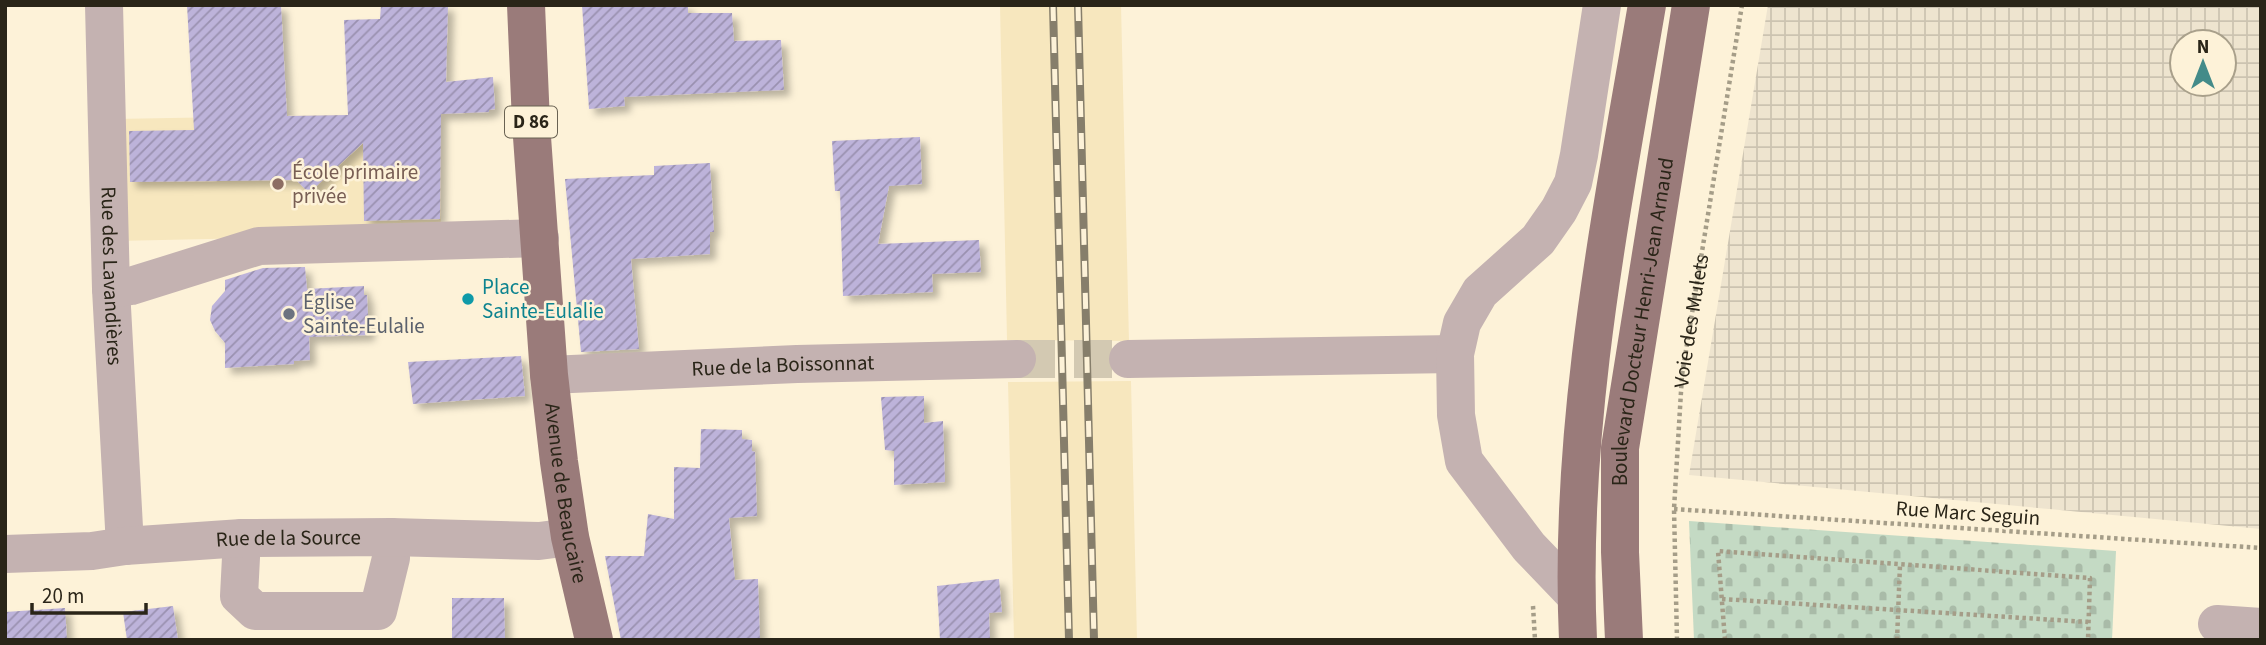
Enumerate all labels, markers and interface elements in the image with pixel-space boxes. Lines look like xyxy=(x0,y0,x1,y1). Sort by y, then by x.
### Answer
north arrow xyxy=(2168,28,2238,98)
text: N xyxy=(2197,34,2209,61)
road number: D 86 xyxy=(505,106,557,138)
street label: Boulevard Docteur Henri-Jean Arnaud xyxy=(1605,155,1681,486)
place label: École primaire privée xyxy=(292,157,418,211)
marker: École primaire privée xyxy=(270,176,286,192)
street label: Rue des Lavandières xyxy=(93,186,130,366)
street label: Voie des Mulets xyxy=(1666,252,1716,389)
place label: Place Sainte-Eulalie xyxy=(482,272,604,326)
place label: Église Sainte-Eulalie xyxy=(303,287,425,341)
marker: Place Sainte-Eulalie xyxy=(460,291,476,307)
marker: Église Sainte-Eulalie xyxy=(281,306,297,322)
street label: Rue de la Boissonnat xyxy=(691,347,874,384)
street label: Avenue de Beaucaire xyxy=(537,401,595,586)
street label: Rue Marc Seguin xyxy=(1895,493,2041,533)
street label: Rue de la Source xyxy=(215,522,361,555)
scale bar xyxy=(32,572,145,616)
text: 20 m xyxy=(42,581,84,611)

